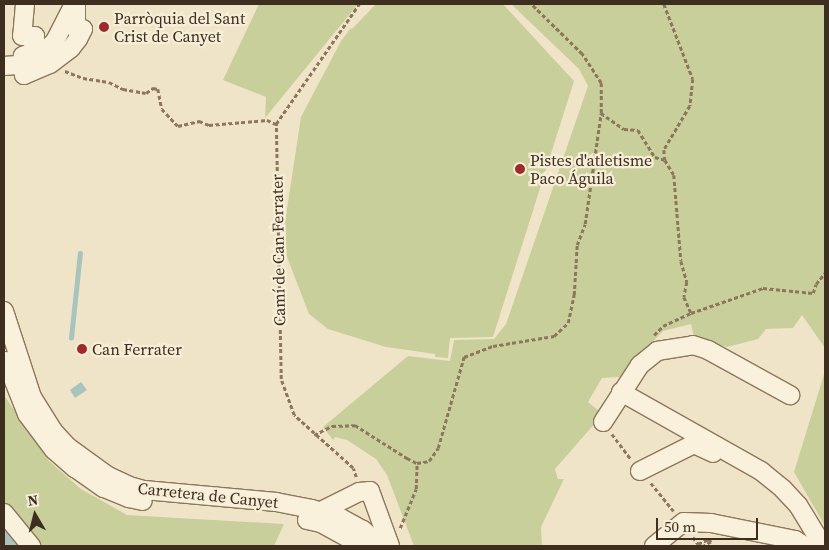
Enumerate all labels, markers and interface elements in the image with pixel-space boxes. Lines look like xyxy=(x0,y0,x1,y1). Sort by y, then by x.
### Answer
place label: Parròquia del Sant Crist de Canyet xyxy=(114,8,245,46)
marker: Parròquia del Sant Crist de Canyet xyxy=(98,21,110,33)
place label: Pistes d'atletisme Paco Águila xyxy=(530,150,652,188)
marker: Pistes d'atletisme Paco Águila xyxy=(514,163,526,175)
street label: Camí de Can Ferrater xyxy=(267,174,289,326)
place label: Can Ferrater xyxy=(92,339,182,359)
marker: Can Ferrater xyxy=(76,343,88,355)
street label: Carretera de Canyet xyxy=(137,478,279,512)
north arrow xyxy=(10,490,60,540)
text: N xyxy=(26,490,39,511)
scale bar xyxy=(659,508,762,540)
text: 50 m xyxy=(664,516,696,537)

